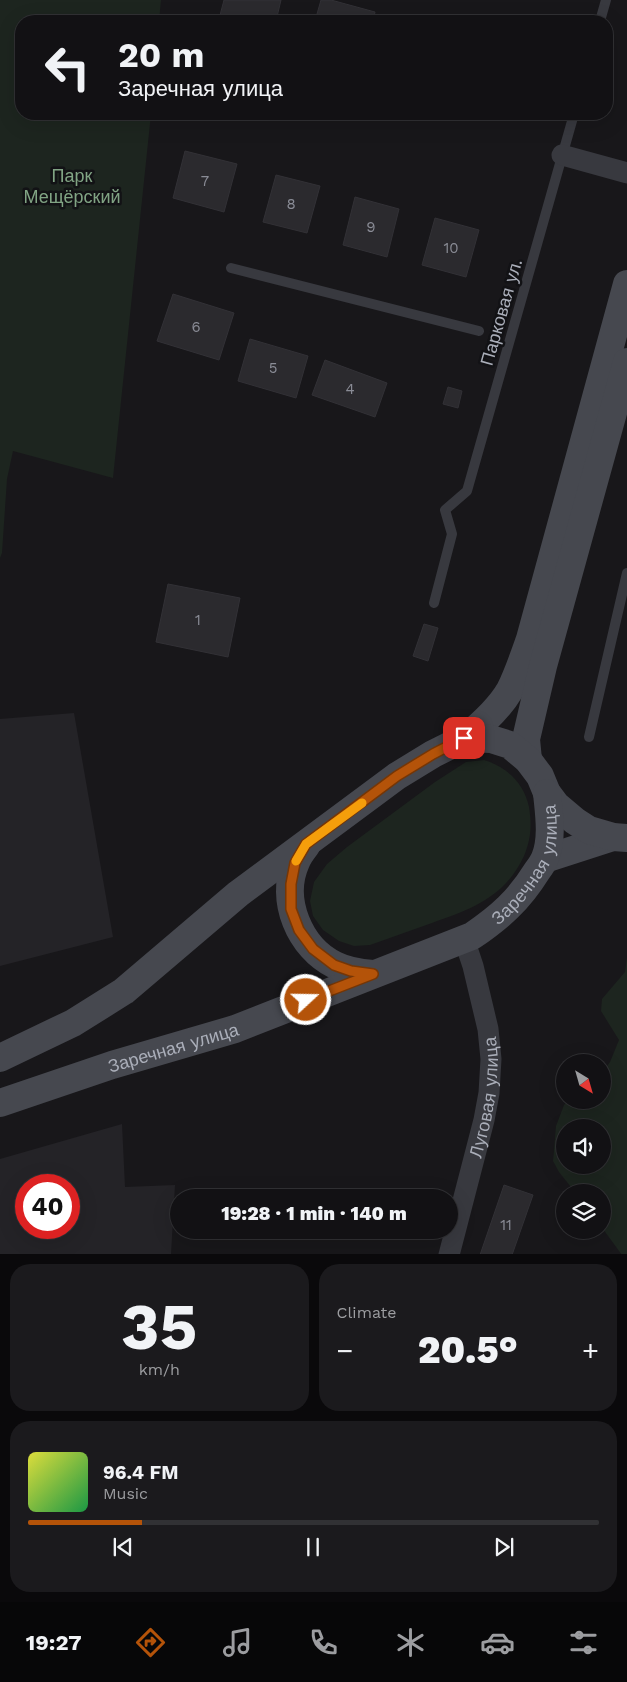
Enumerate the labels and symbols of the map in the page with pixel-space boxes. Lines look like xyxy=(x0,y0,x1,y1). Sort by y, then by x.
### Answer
park label: Парк Мещёрский xyxy=(23,165,121,207)
house number: 7 xyxy=(201,172,209,190)
house number: 8 xyxy=(286,195,296,213)
house number: 9 xyxy=(366,218,376,236)
house number: 10 xyxy=(443,239,459,257)
street label: Парковая ул. xyxy=(476,256,526,368)
house number: 6 xyxy=(191,318,201,336)
house number: 5 xyxy=(269,359,277,377)
house number: 4 xyxy=(345,380,355,398)
house number: 1 xyxy=(195,611,201,629)
pin xyxy=(443,717,485,759)
street label: Заречная улица xyxy=(487,803,560,928)
position arrow xyxy=(279,973,331,1025)
street label: Заречная улица xyxy=(105,1018,242,1076)
street label: Луговая улица xyxy=(464,1035,502,1160)
north arrow xyxy=(556,1054,611,1109)
speed limit sign: 40 xyxy=(15,1174,80,1239)
house number: 11 xyxy=(500,1216,512,1234)

